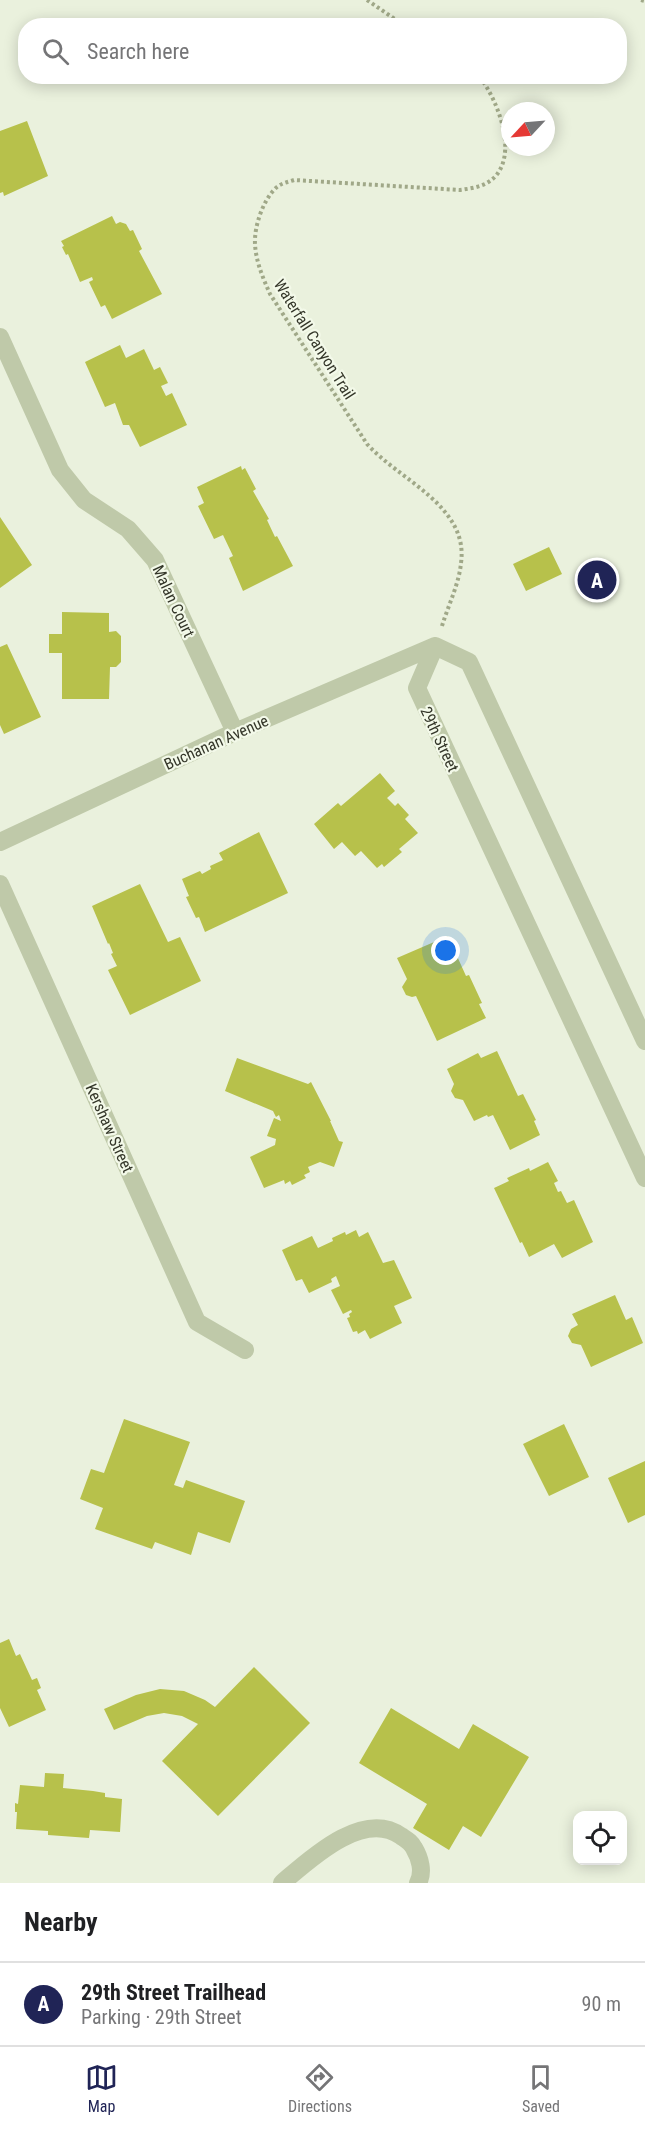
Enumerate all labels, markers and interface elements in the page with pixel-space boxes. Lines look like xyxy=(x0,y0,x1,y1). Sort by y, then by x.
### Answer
search box xyxy=(18,18,627,84)
icon: search xyxy=(39,35,72,68)
text: Search here xyxy=(87,39,189,64)
north arrow xyxy=(501,102,555,156)
street label: Waterfall Canyon Trail xyxy=(270,276,359,403)
pin: A xyxy=(578,558,616,602)
street label: Malan Court xyxy=(149,562,199,641)
street label: 29th Street xyxy=(416,704,463,775)
street label: Buchanan Avenue xyxy=(161,711,271,774)
your location xyxy=(431,936,460,965)
street label: Kershaw Street xyxy=(82,1081,138,1176)
map controls xyxy=(573,1811,627,1865)
button: locate xyxy=(573,1811,627,1865)
text: Nearby xyxy=(24,1907,98,1937)
text: 29th Street Trailhead xyxy=(81,1980,266,2005)
text: A xyxy=(38,1992,49,2016)
text: 90 m xyxy=(582,1992,621,2016)
text: Parking · 29th Street xyxy=(81,2005,242,2029)
tab: Map xyxy=(85,2061,118,2116)
tab: Directions xyxy=(288,2061,352,2116)
tab: Saved xyxy=(522,2061,560,2116)

